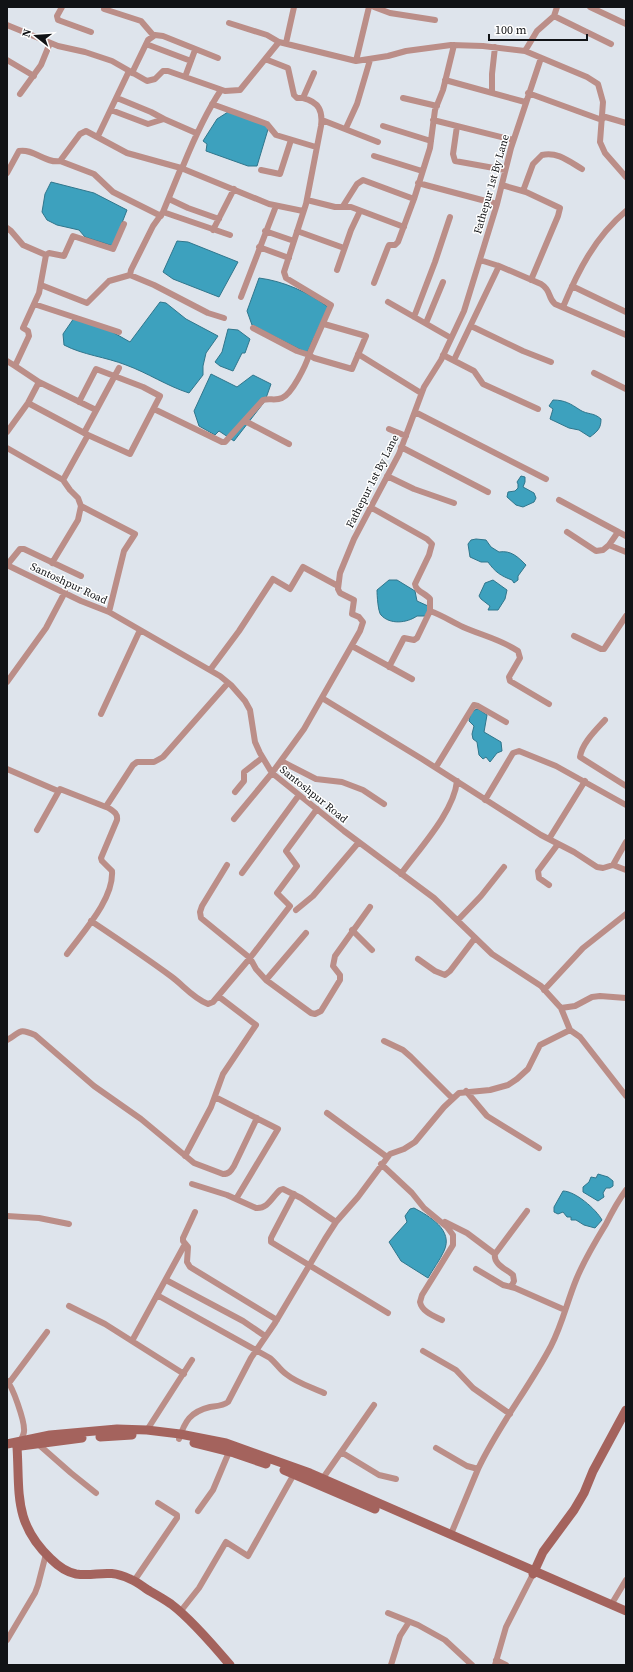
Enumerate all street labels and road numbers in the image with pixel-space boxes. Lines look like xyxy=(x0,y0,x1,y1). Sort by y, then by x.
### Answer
street label: Fathepur 1st By Lane xyxy=(470,132,513,236)
street label: Fathepur 1st By Lane xyxy=(342,432,403,530)
street label: Santoshpur Road xyxy=(28,559,110,608)
street label: Santoshpur Road xyxy=(277,762,351,827)

